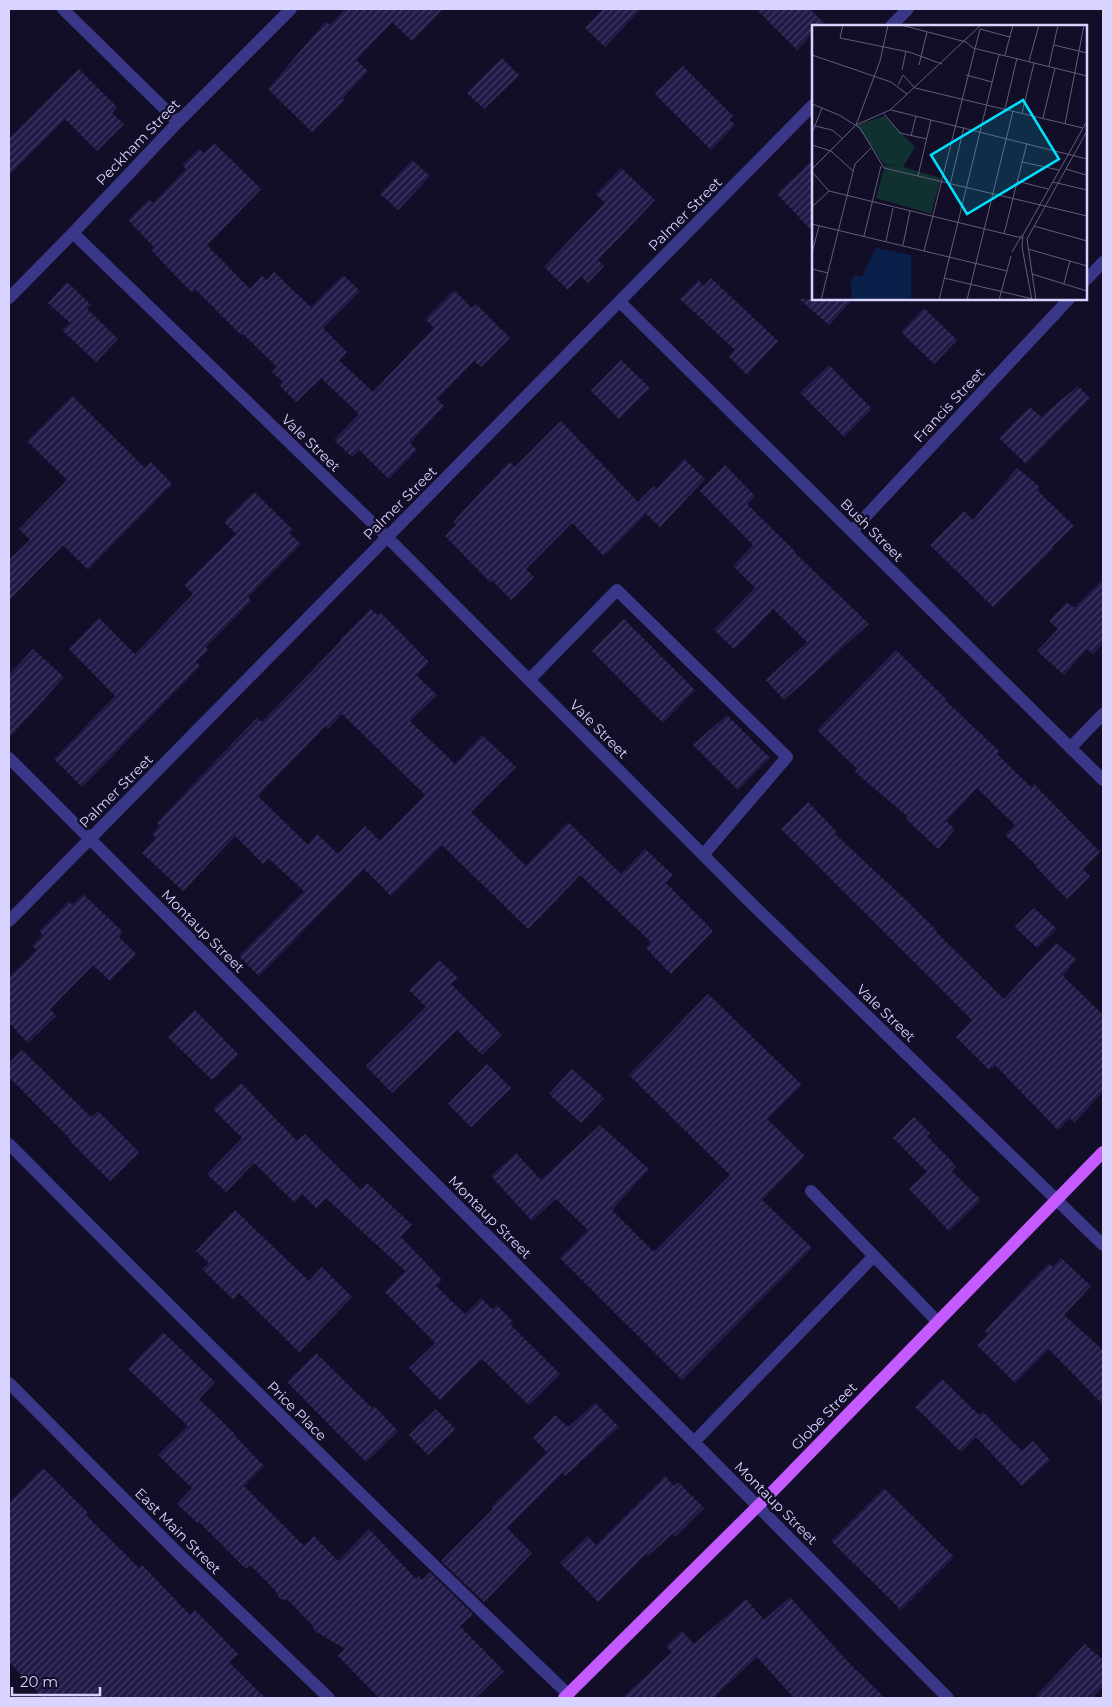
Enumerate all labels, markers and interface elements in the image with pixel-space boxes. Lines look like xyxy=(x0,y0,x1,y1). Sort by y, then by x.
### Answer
inset map xyxy=(812,25,1087,300)
street label: Peckham Street xyxy=(92,95,184,189)
street label: Palmer Street xyxy=(644,173,726,255)
street label: Francis Street xyxy=(910,364,988,446)
street label: Vale Street xyxy=(278,410,345,476)
street label: Palmer Street xyxy=(359,462,441,544)
street label: Bush Street xyxy=(837,495,908,566)
street label: Vale Street xyxy=(566,696,632,762)
street label: Palmer Street xyxy=(75,750,157,832)
street label: Montaup Street xyxy=(158,886,249,977)
street label: Vale Street xyxy=(853,980,920,1046)
street label: Montaup Street xyxy=(445,1172,536,1263)
street label: Price Place xyxy=(263,1377,331,1445)
street label: Globe Street xyxy=(787,1378,861,1454)
street label: Montaup Street xyxy=(731,1458,822,1549)
street label: East Main Street xyxy=(131,1484,225,1578)
scale bar xyxy=(12,1664,100,1696)
text: 20 m xyxy=(20,1672,58,1691)

